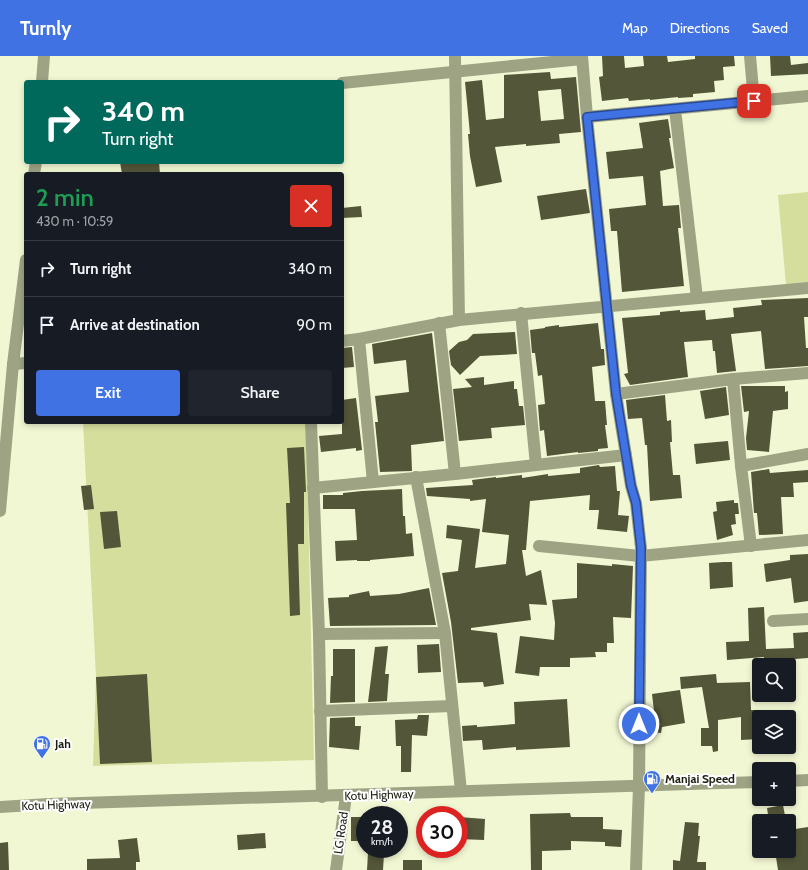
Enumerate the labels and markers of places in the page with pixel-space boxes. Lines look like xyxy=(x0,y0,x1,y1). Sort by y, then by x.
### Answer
pin xyxy=(737,84,771,118)
fuel station icon: Jah xyxy=(32,734,52,759)
place label: Jah xyxy=(54,736,71,751)
fuel station icon: Manjai Speed xyxy=(642,769,662,794)
place label: Manjai Speed xyxy=(665,771,735,786)

